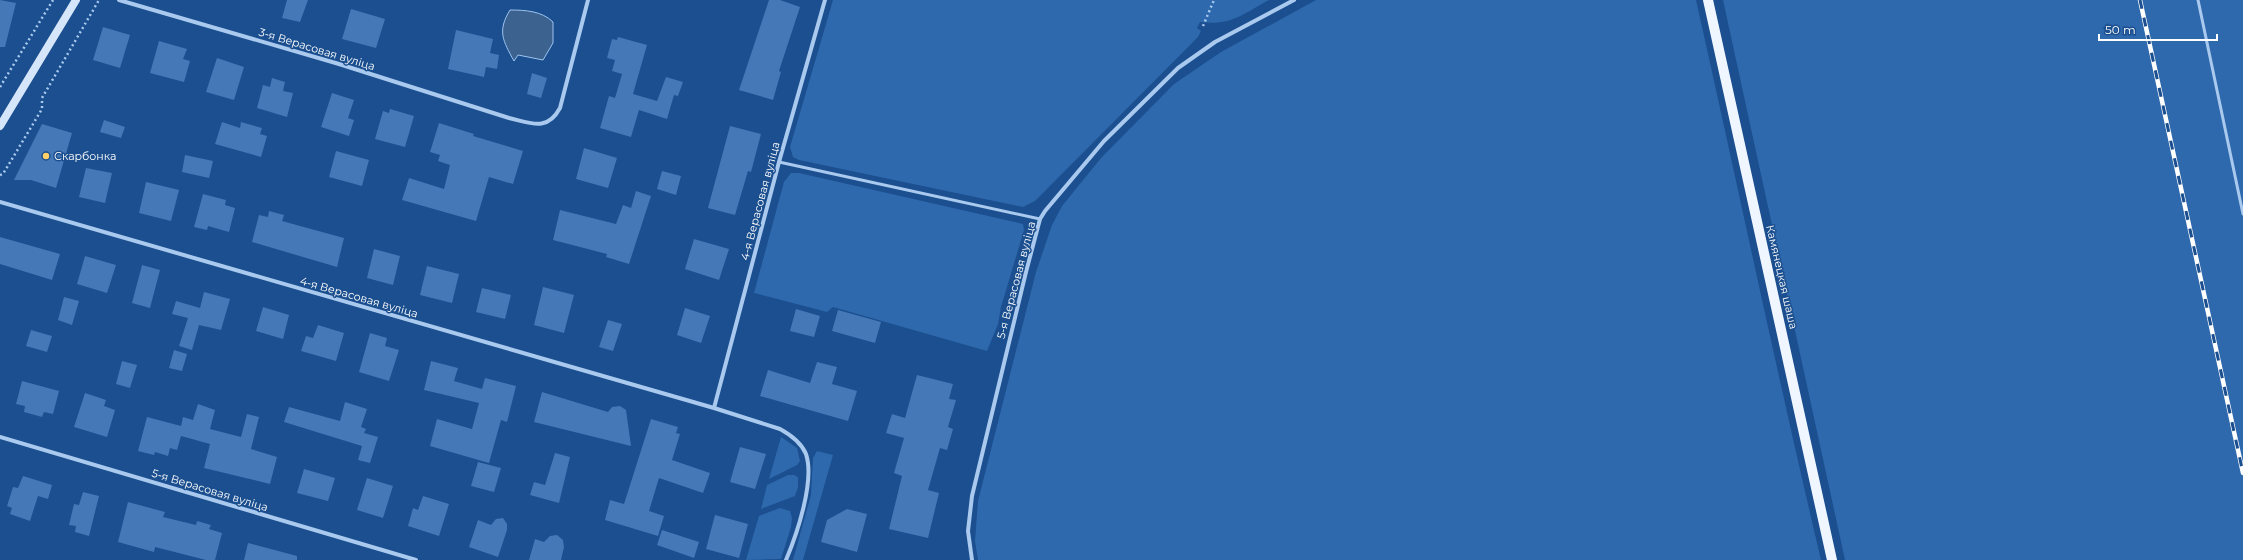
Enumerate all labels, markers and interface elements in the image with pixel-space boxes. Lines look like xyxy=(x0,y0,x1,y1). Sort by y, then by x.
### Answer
scale bar xyxy=(2099,16,2217,42)
text: 50 m xyxy=(2105,22,2136,37)
street label: 3-я Верасовая вуліца xyxy=(257,25,377,73)
street label: 4-я Верасовая вуліца xyxy=(737,140,783,262)
place label: Скарбонка xyxy=(54,149,116,163)
marker: Скарбонка xyxy=(41,151,51,161)
street label: 5-я Верасовая вуліца xyxy=(994,220,1038,340)
street label: Камянецкая шаша xyxy=(1763,224,1801,330)
street label: 4-я Верасовая вуліца xyxy=(298,273,420,321)
street label: 5-я Верасовая вуліца xyxy=(150,466,270,514)

